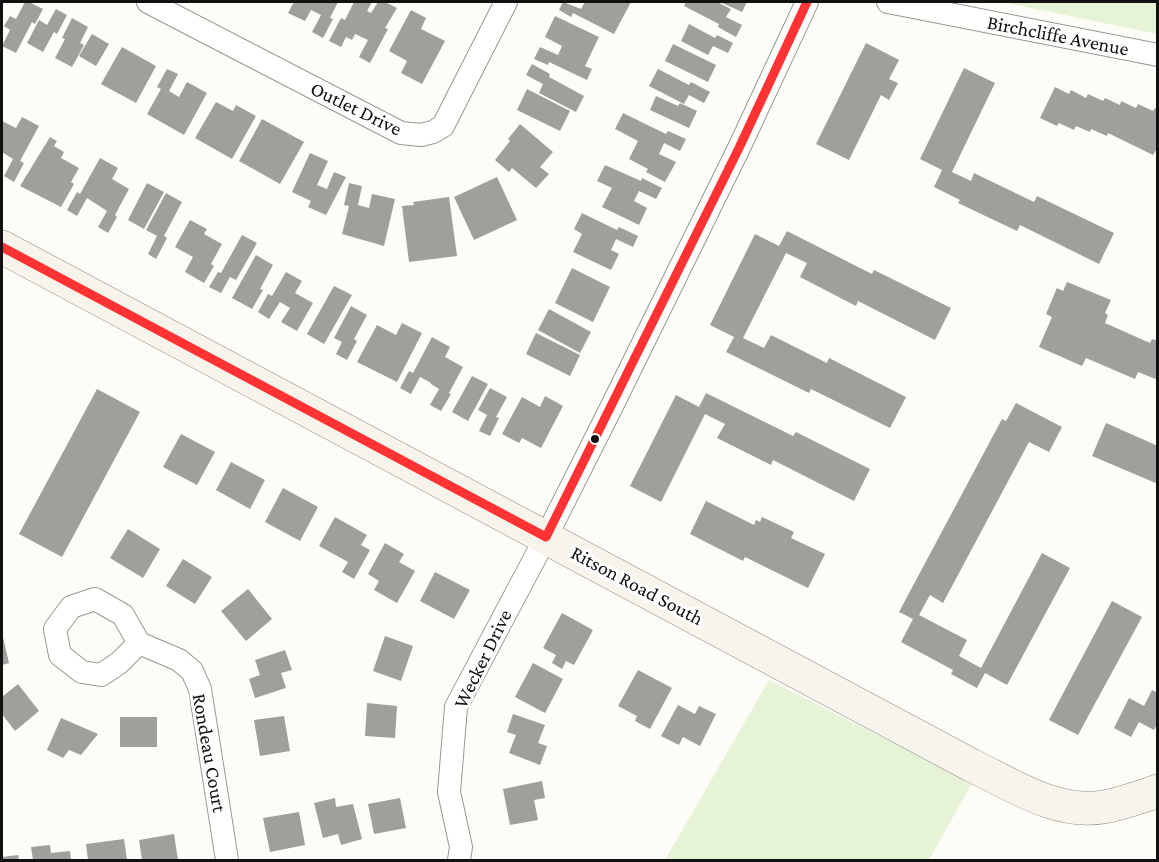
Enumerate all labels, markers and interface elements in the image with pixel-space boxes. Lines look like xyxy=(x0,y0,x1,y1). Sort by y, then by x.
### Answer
street label: Birchcliffe Avenue xyxy=(985,11,1131,61)
street label: Outlet Drive xyxy=(306,77,406,141)
unlabelled marker xyxy=(589,433,601,445)
street label: Ritson Road South xyxy=(567,541,707,631)
street label: Wecker Drive xyxy=(449,606,517,712)
street label: Rondeau Court xyxy=(187,692,231,814)

